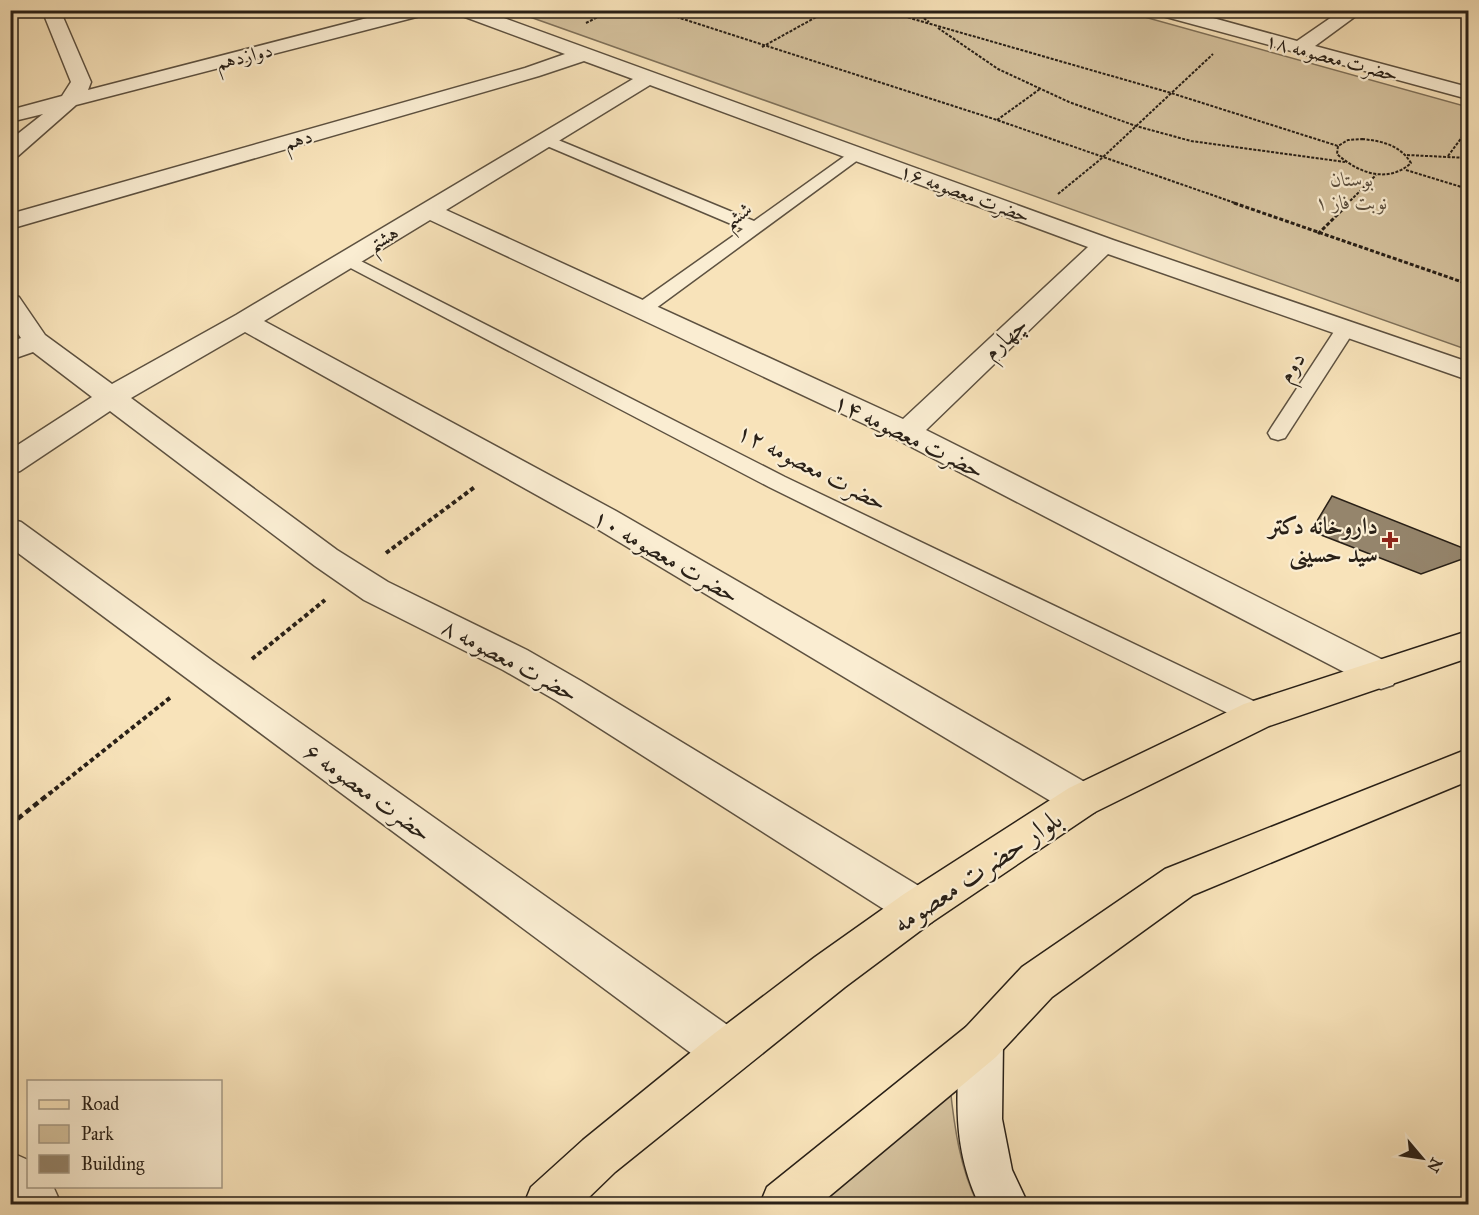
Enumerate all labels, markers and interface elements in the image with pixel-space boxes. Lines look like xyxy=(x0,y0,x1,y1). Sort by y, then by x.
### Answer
street label: حضرت معصومه ۱۸ xyxy=(1262,28,1401,88)
street label: دوازدهم xyxy=(213,37,277,81)
street label: دهم xyxy=(281,124,317,161)
street label: حضرت معصومه ۱۶ xyxy=(896,158,1033,230)
park label: بوستان نوبت فاز ۱ xyxy=(1316,167,1388,215)
street label: ششم xyxy=(718,196,761,240)
street label: هشتم xyxy=(363,220,407,263)
street label: چهارم xyxy=(976,310,1038,371)
street label: دوم xyxy=(1270,346,1317,392)
street label: حضرت معصومه ۱۴ xyxy=(828,387,989,486)
street label: حضرت معصومه ۱۲ xyxy=(732,416,892,518)
street label: حضرت معصومه ۱۰ xyxy=(587,502,745,611)
place label: داروخانه دکتر سید حسینی xyxy=(1266,511,1378,571)
marker: داروخانه دکتر سید حسینی xyxy=(1383,533,1397,547)
street label: حضرت معصومه ۸ xyxy=(436,612,583,709)
street label: حضرت معصومه ۶ xyxy=(298,736,437,849)
street label: بلوار حضرت معصومه xyxy=(885,801,1069,941)
legend xyxy=(27,1080,222,1188)
text: Road xyxy=(81,1093,119,1115)
text: Park xyxy=(81,1123,114,1145)
north arrow xyxy=(1392,1128,1452,1188)
text: Building xyxy=(81,1153,145,1176)
text: N xyxy=(1423,1154,1446,1176)

